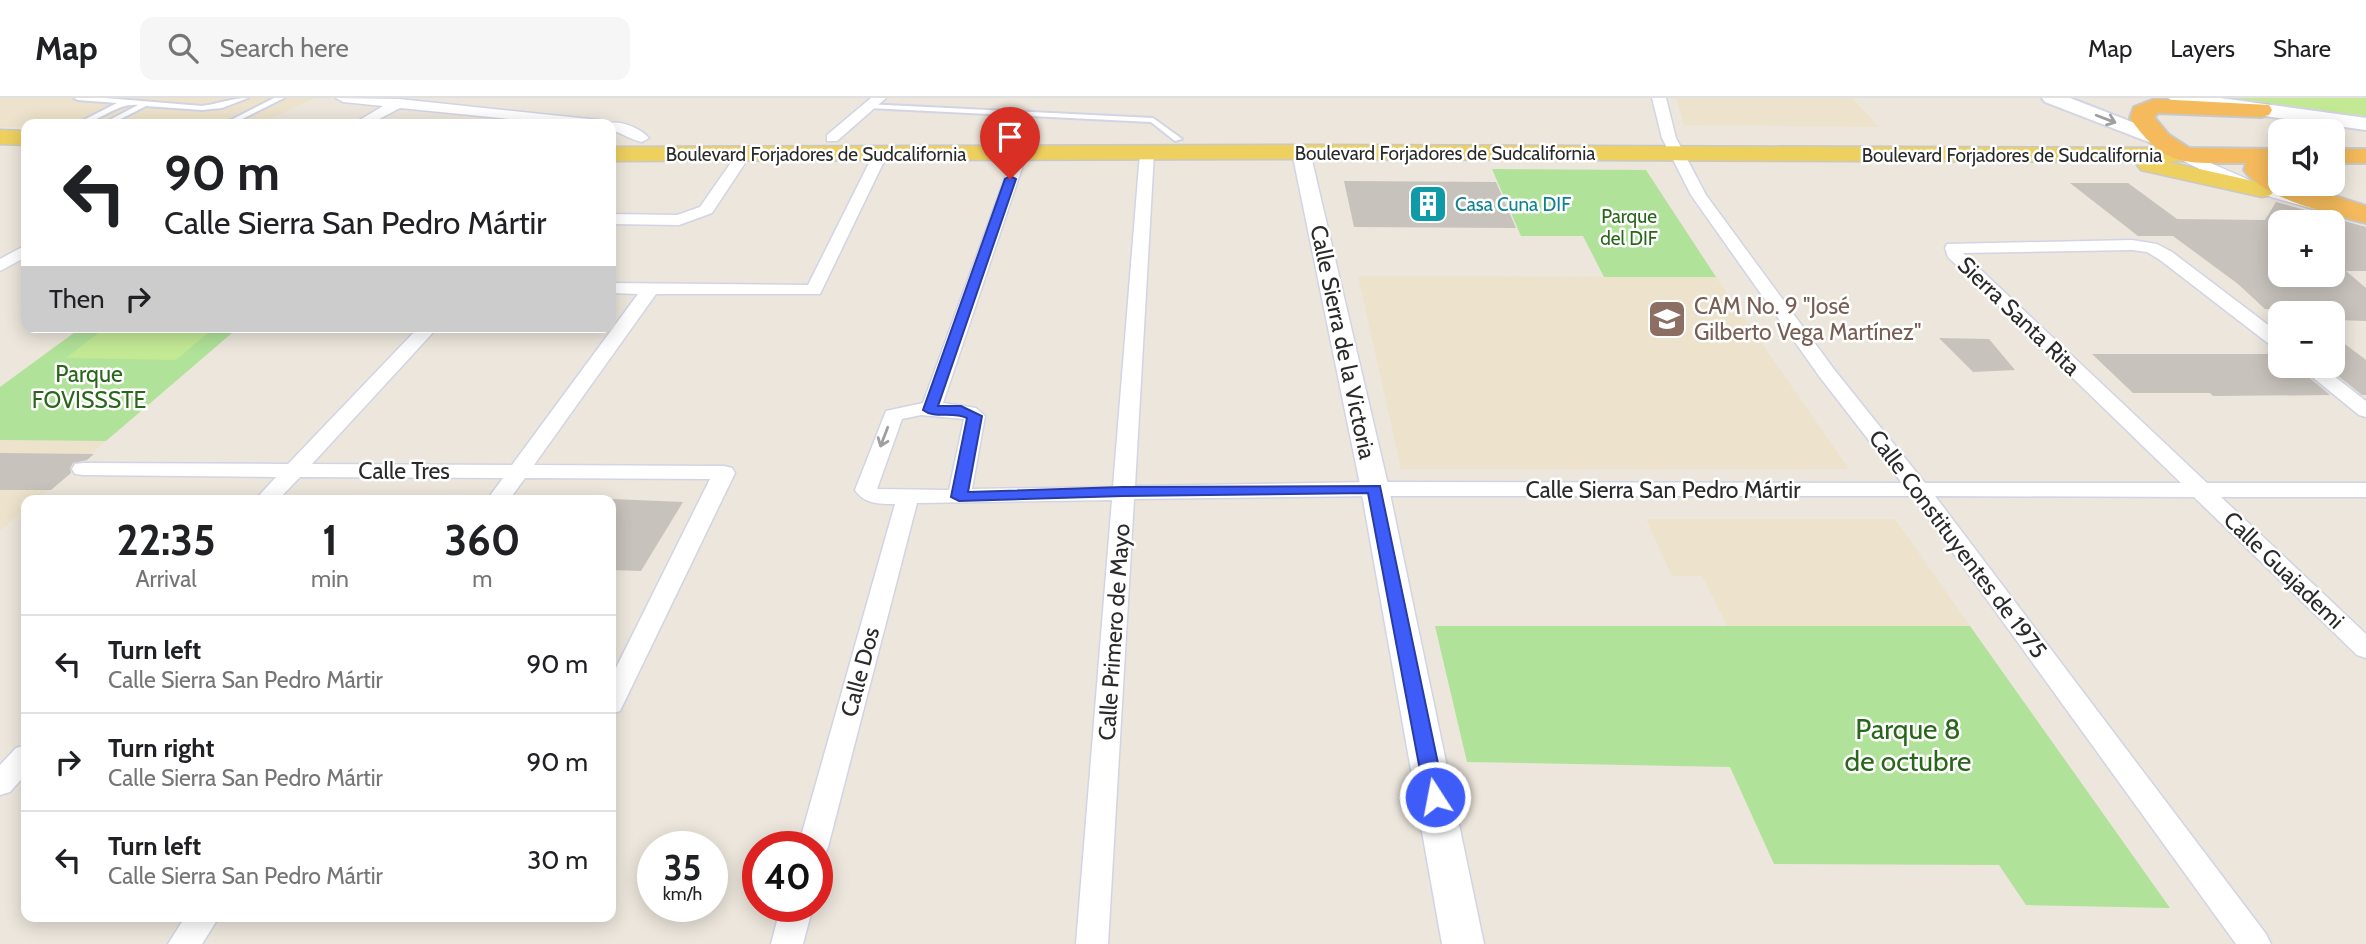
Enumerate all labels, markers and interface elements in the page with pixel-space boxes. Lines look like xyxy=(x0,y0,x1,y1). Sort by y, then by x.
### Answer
search box xyxy=(140,17,630,80)
text: Map xyxy=(35,28,98,68)
icon: search xyxy=(164,29,202,67)
text: Search here xyxy=(220,32,349,64)
text: Map xyxy=(2088,34,2132,63)
text: Layers xyxy=(2170,34,2235,63)
text: Share xyxy=(2273,34,2331,63)
pin xyxy=(980,107,1040,179)
one-way arrow xyxy=(2095,113,2117,126)
icon: arrive xyxy=(991,118,1029,156)
map controls xyxy=(2268,119,2345,378)
button: sound xyxy=(2268,119,2345,196)
street label: Boulevard Forjadores de Sudcalifornia xyxy=(1295,142,1595,165)
text: 90 m xyxy=(164,143,280,202)
street label: Boulevard Forjadores de Sudcalifornia xyxy=(666,143,966,166)
street label: Boulevard Forjadores de Sudcalifornia xyxy=(1862,144,2162,167)
icon: left xyxy=(49,147,140,238)
building icon: Casa Cuna DIF xyxy=(1407,183,1449,225)
place label: Casa Cuna DIF xyxy=(1455,193,1571,216)
text: Calle Sierra San Pedro Mártir xyxy=(164,203,546,242)
park label: Parque del DIF xyxy=(1600,205,1658,250)
button: + xyxy=(2268,210,2345,287)
street label: Calle Sierra de la Victoria xyxy=(1304,222,1382,462)
street label: Sierra Santa Rita xyxy=(1952,251,2086,381)
icon: right xyxy=(119,280,157,318)
text: Then xyxy=(49,283,105,315)
place label: CAM No. 9 "José Gilberto Vega Martínez" xyxy=(1694,292,1921,346)
school or university icon: CAM No. 9 "José Gilberto Vega Martínez" xyxy=(1646,298,1688,340)
button: − xyxy=(2268,301,2345,378)
park label: Parque FOVISSSTE xyxy=(32,360,146,414)
street label: Calle Constituyentes de 1975 xyxy=(1863,424,2053,664)
one-way arrow xyxy=(877,426,890,447)
street label: Calle Tres xyxy=(358,457,450,485)
street label: Calle Sierra San Pedro Mártir xyxy=(1526,476,1801,504)
street label: Calle Guajademi xyxy=(2218,505,2350,635)
text: 22:35 xyxy=(117,514,216,566)
text: 1 xyxy=(322,514,338,566)
text: 360 xyxy=(445,514,520,566)
street label: Calle Primero de Mayo xyxy=(1092,522,1136,742)
text: Arrival xyxy=(135,565,197,593)
text: min xyxy=(311,565,349,593)
text: m xyxy=(472,565,493,593)
street label: Calle Dos xyxy=(835,624,885,720)
text: Turn left xyxy=(108,634,201,666)
icon: left xyxy=(49,645,87,683)
text: 90 m xyxy=(526,648,588,680)
text: Calle Sierra San Pedro Mártir xyxy=(108,666,383,694)
park label: Parque 8 de octubre xyxy=(1845,712,1971,778)
text: Turn right xyxy=(108,732,214,764)
icon: right xyxy=(49,743,87,781)
text: 90 m xyxy=(526,746,588,778)
position arrow xyxy=(1398,760,1472,834)
text: Calle Sierra San Pedro Mártir xyxy=(108,764,383,792)
text: Turn left xyxy=(108,830,201,862)
speed limit sign: 40 xyxy=(742,831,833,922)
icon: left xyxy=(49,841,87,879)
text: 30 m xyxy=(527,844,588,876)
text: 35 xyxy=(664,846,701,889)
text: Calle Sierra San Pedro Mártir xyxy=(108,862,383,890)
text: km/h xyxy=(663,883,702,905)

